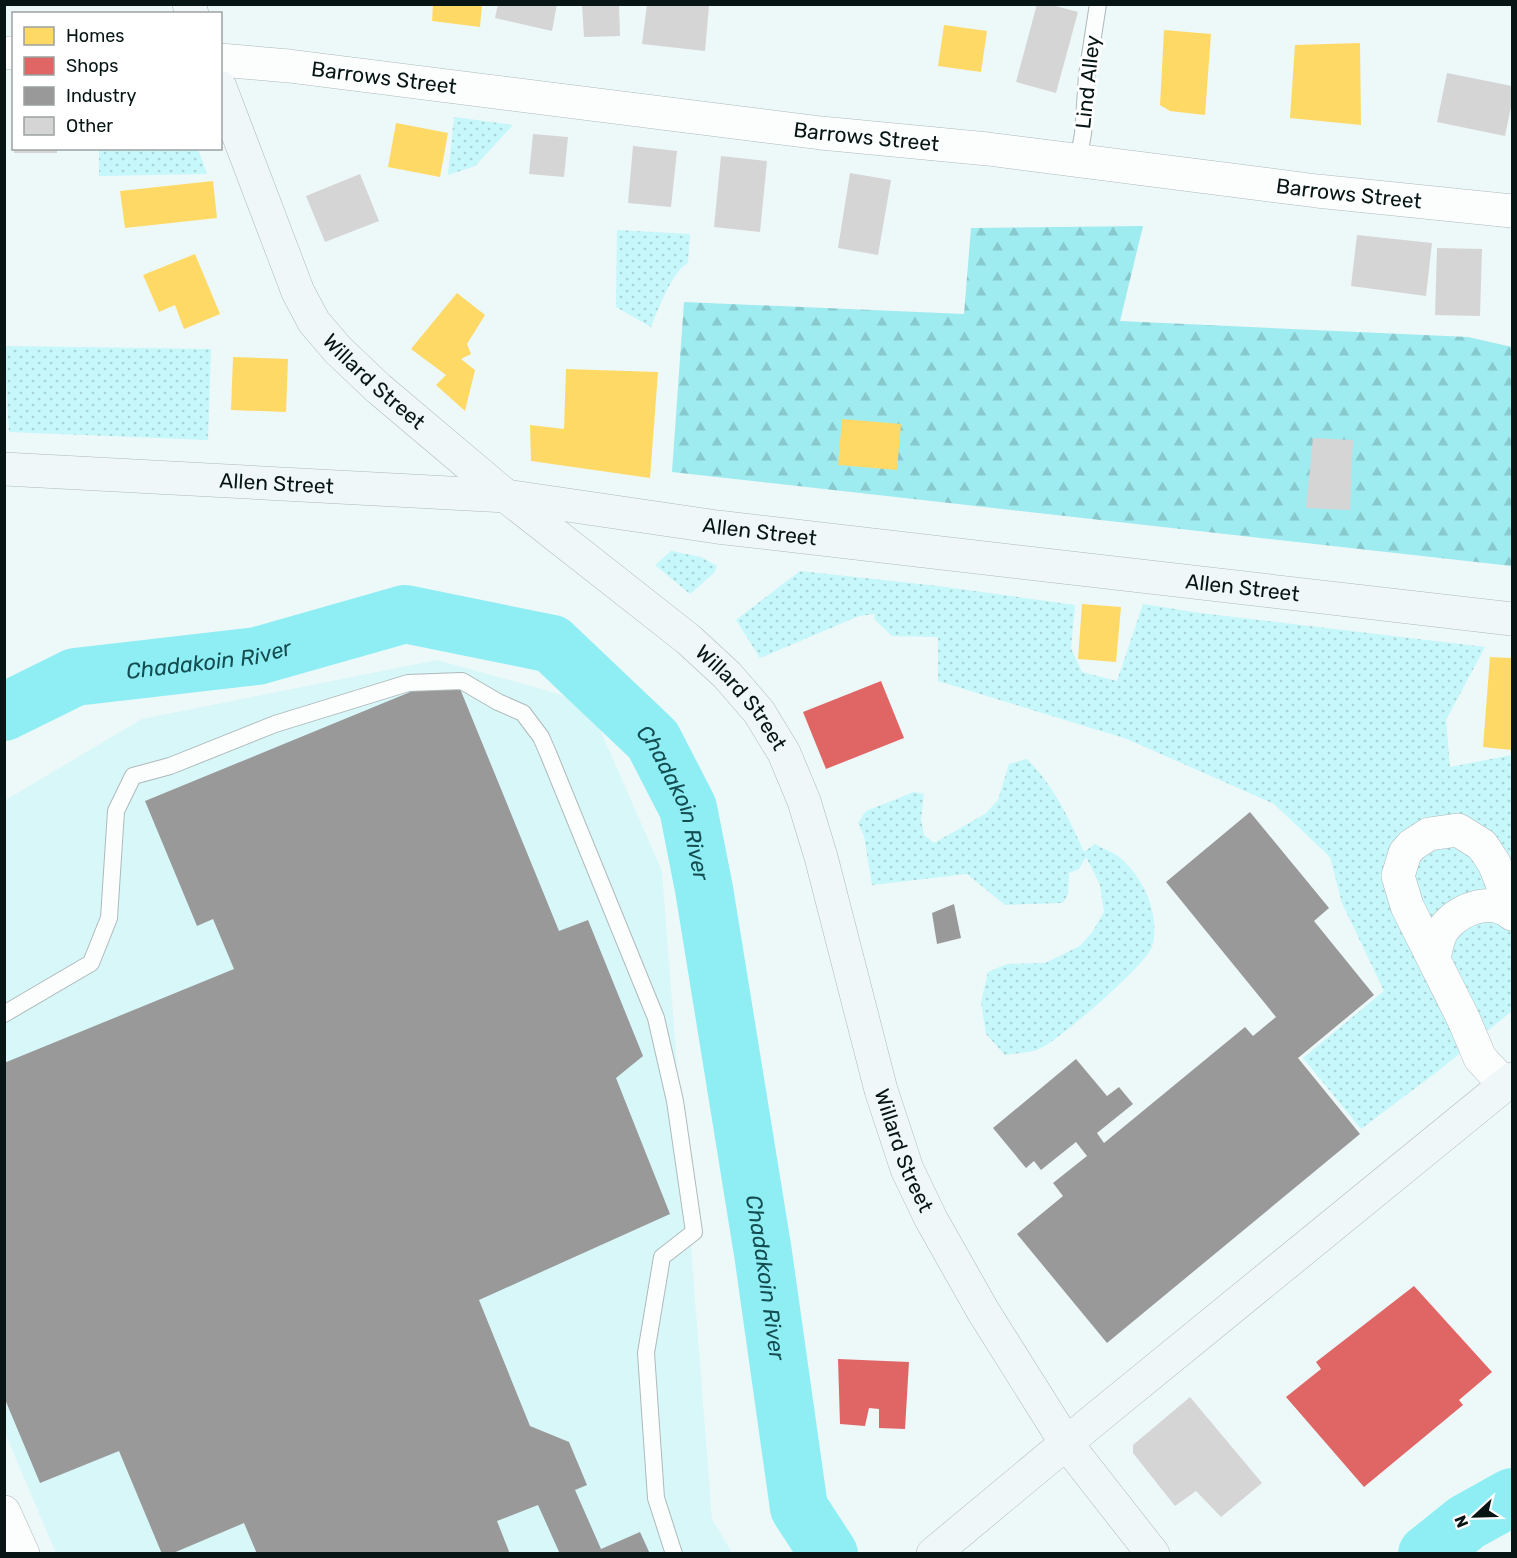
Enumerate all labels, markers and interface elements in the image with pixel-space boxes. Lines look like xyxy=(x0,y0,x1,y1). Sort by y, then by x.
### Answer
legend xyxy=(12,12,222,150)
text: Homes xyxy=(66,25,124,47)
street label: Lind Alley xyxy=(1070,34,1105,130)
text: Shops xyxy=(66,55,118,77)
street label: Barrows Street xyxy=(310,56,458,99)
text: Industry xyxy=(66,85,136,107)
text: Other xyxy=(66,115,113,137)
street label: Barrows Street xyxy=(792,117,940,156)
street label: Barrows Street xyxy=(1275,173,1423,214)
street label: Willard Street xyxy=(318,329,430,434)
street label: Allen Street xyxy=(219,468,335,499)
street label: Allen Street xyxy=(701,512,818,550)
street label: Allen Street xyxy=(1184,568,1301,606)
water label: Chadakoin River xyxy=(125,633,296,685)
street label: Willard Street xyxy=(691,639,792,755)
water label: Chadakoin River xyxy=(631,719,715,884)
street label: Willard Street xyxy=(869,1086,939,1216)
water label: Chadakoin River xyxy=(740,1193,791,1363)
north arrow xyxy=(1445,1486,1505,1546)
text: N xyxy=(1451,1513,1473,1530)

